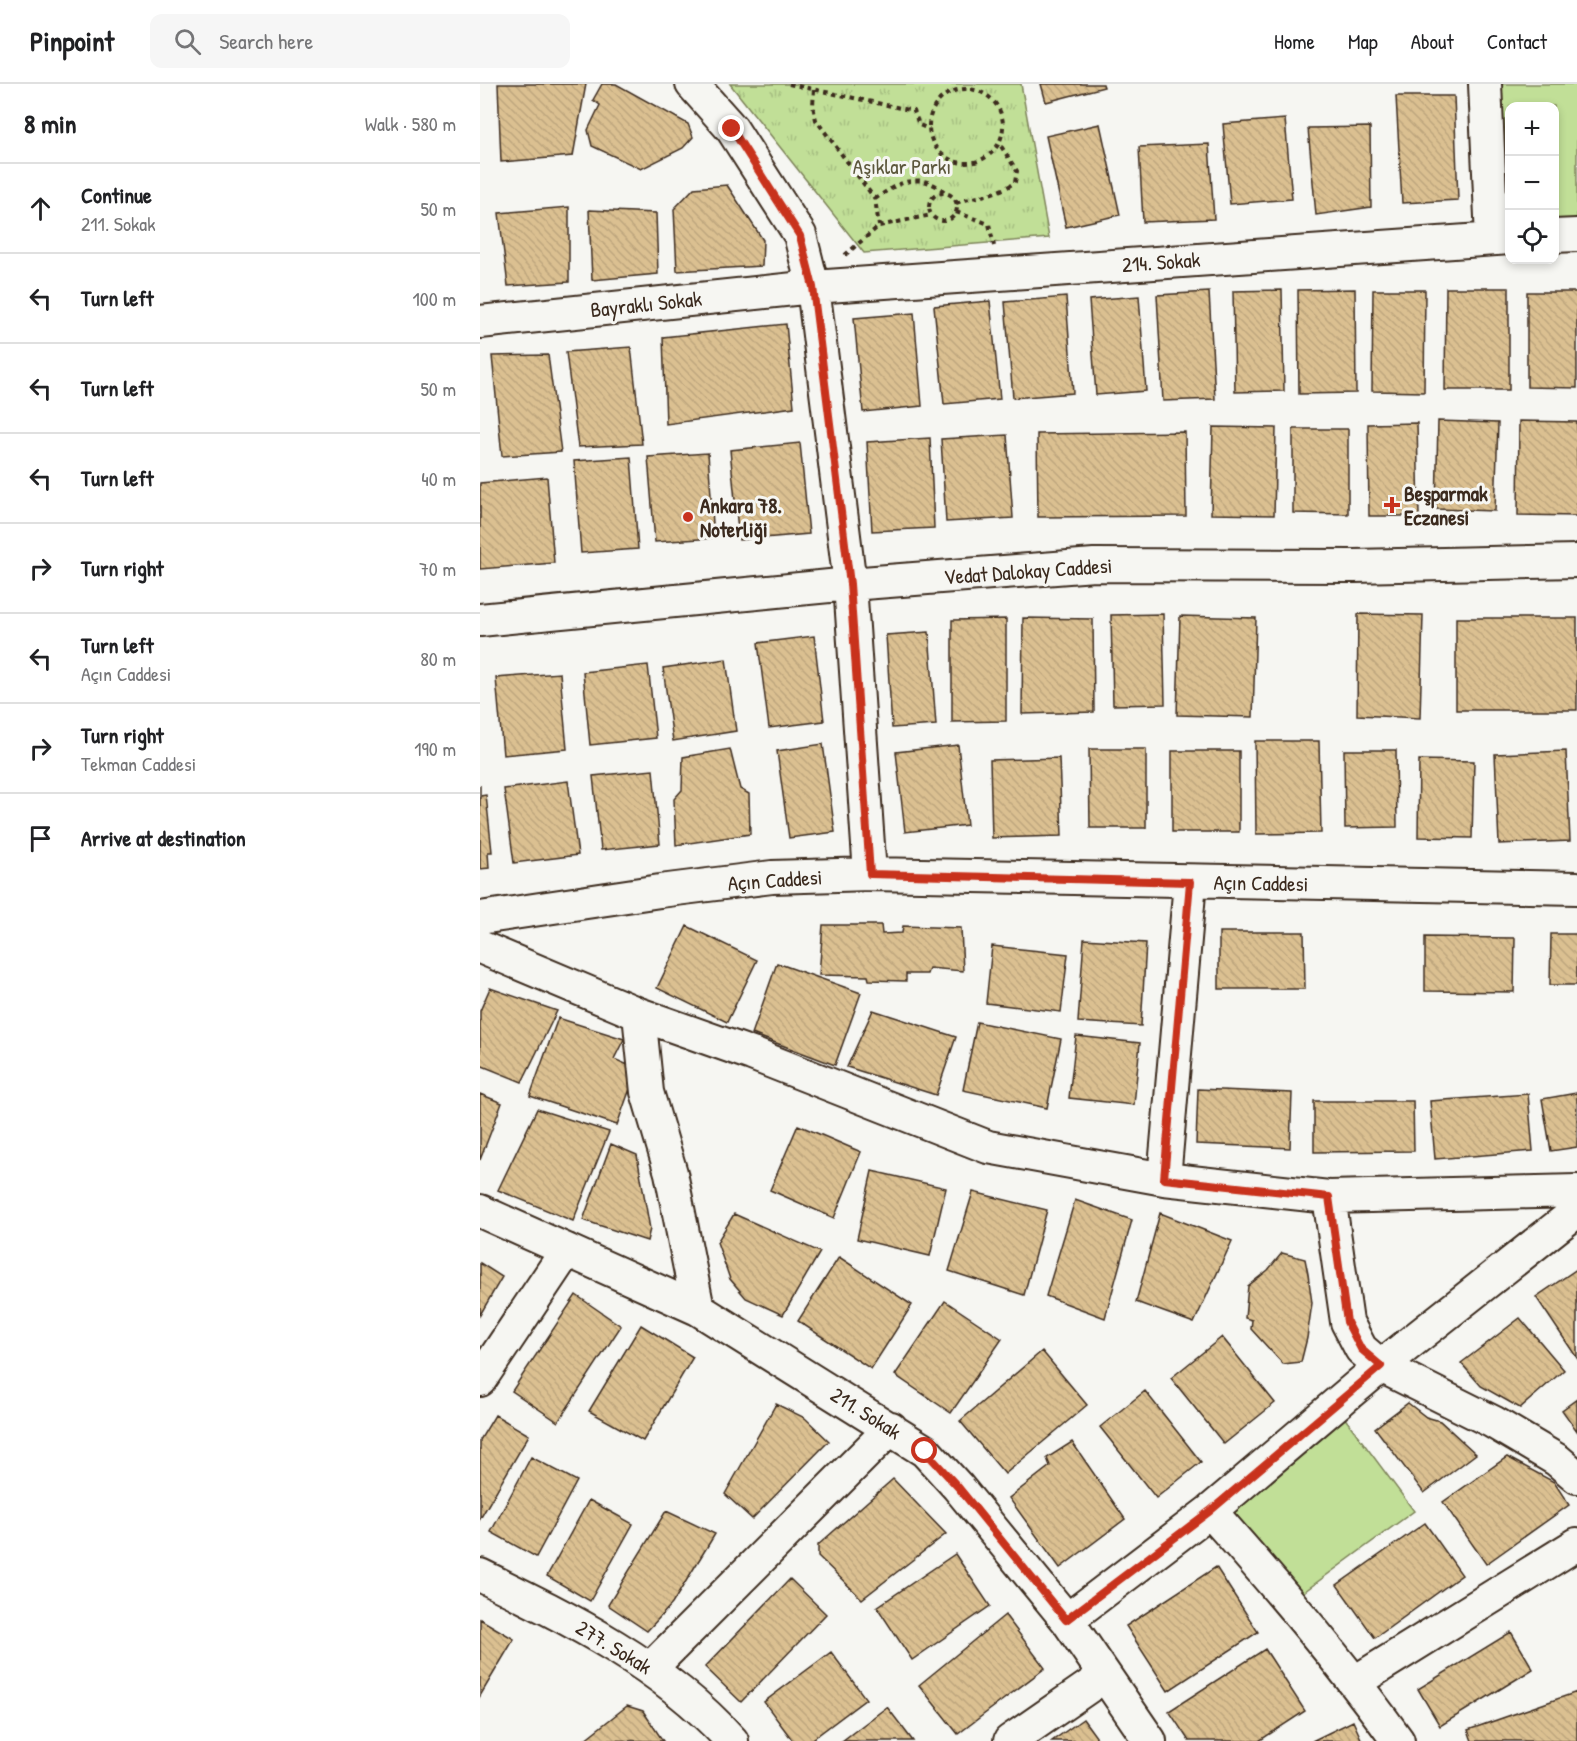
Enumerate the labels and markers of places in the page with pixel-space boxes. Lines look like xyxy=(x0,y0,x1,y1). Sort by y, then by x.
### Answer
place label: Beşparmak Eczanesi xyxy=(1404,479,1488,532)
place label: Ankara 78. Noterliği xyxy=(700,491,782,545)
marker: Beşparmak Eczanesi xyxy=(1385,498,1399,512)
marker: Ankara 78. Noterliği xyxy=(681,510,695,524)

